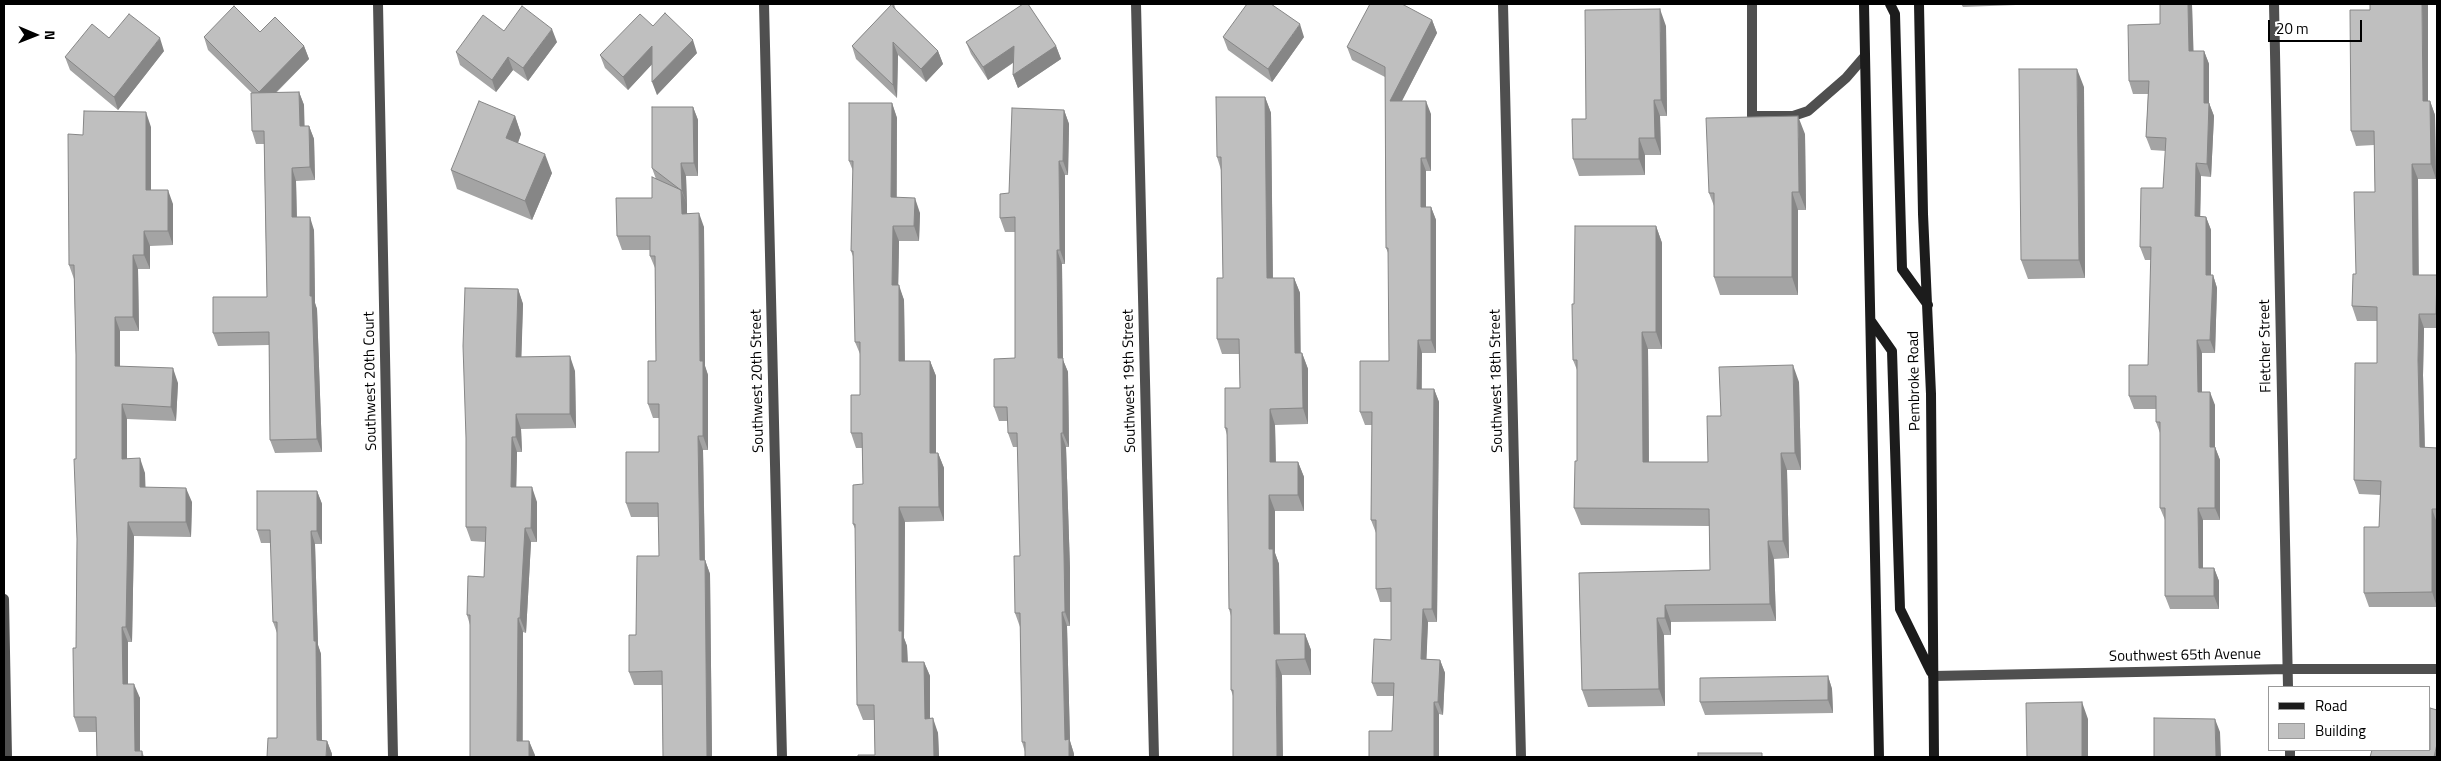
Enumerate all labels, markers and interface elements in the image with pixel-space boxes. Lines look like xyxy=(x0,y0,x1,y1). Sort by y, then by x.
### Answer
north arrow xyxy=(10,10,60,60)
scale bar xyxy=(2271,10,2365,42)
text: 20 m xyxy=(2276,17,2309,40)
text: N xyxy=(40,30,61,40)
street label: Fletcher Street xyxy=(2256,299,2276,393)
street label: Southwest 20th Street xyxy=(748,309,768,453)
street label: Southwest 19th Street xyxy=(1120,309,1140,453)
street label: Southwest 18th Street xyxy=(1487,309,1507,453)
street label: Southwest 20th Court xyxy=(361,311,381,451)
street label: Pembroke Road xyxy=(1905,331,1925,431)
street label: Southwest 65th Avenue xyxy=(2109,646,2261,666)
legend xyxy=(2268,686,2431,751)
text: Road xyxy=(2315,694,2347,717)
text: Building xyxy=(2315,719,2366,742)

